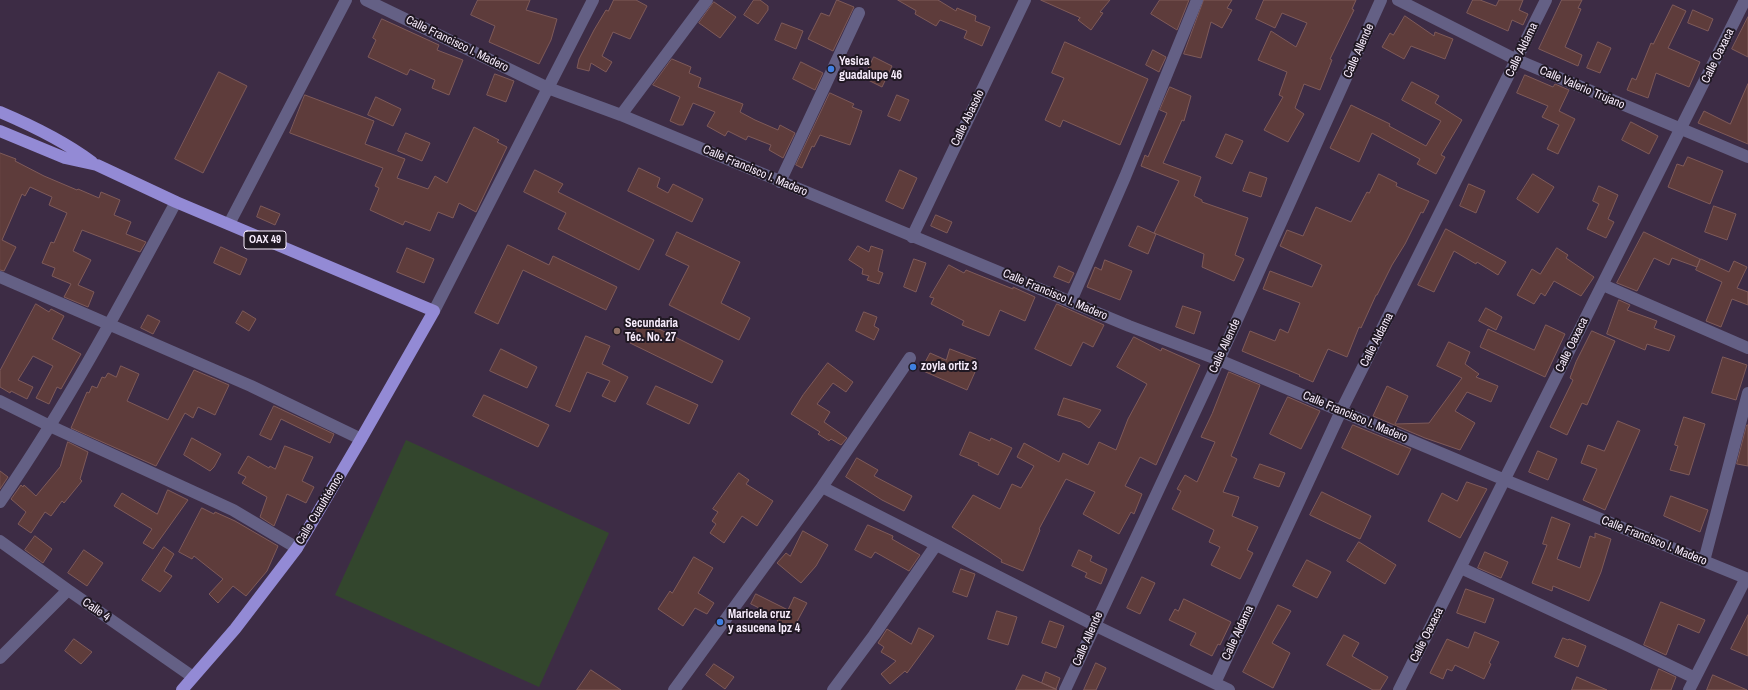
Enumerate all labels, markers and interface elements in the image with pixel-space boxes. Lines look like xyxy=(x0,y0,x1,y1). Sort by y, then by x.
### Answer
street label: Calle Francisco I. Madero xyxy=(403,13,511,75)
street label: Calle Aldama xyxy=(1503,21,1541,79)
street label: Calle Allende xyxy=(1341,22,1377,80)
street label: Calle Oaxaca xyxy=(1699,26,1737,86)
place label: Yesica guadalupe 46 xyxy=(839,55,902,83)
marker: Yesica guadalupe 46 xyxy=(826,64,836,74)
street label: Calle Valerio Trujano xyxy=(1537,64,1627,112)
street label: Calle Abasolo xyxy=(948,88,988,148)
street label: Calle Francisco I. Madero xyxy=(700,142,810,200)
road number: OAX 49 xyxy=(244,231,286,249)
street label: Calle Francisco I. Madero xyxy=(1000,266,1110,324)
street label: Calle Aldama xyxy=(1357,311,1397,369)
street label: Calle Oaxaca xyxy=(1553,315,1591,375)
place label: Secundaria Téc. No. 27 xyxy=(625,317,678,345)
street label: Calle Allende xyxy=(1206,317,1244,375)
marker: Secundaria Téc. No. 27 xyxy=(612,326,622,336)
place label: zoyla ortiz 3 xyxy=(921,360,977,374)
marker: zoyla ortiz 3 xyxy=(908,362,918,372)
street label: Calle Francisco I. Madero xyxy=(1300,388,1410,446)
street label: Calle Cuauhtémoc xyxy=(293,471,347,547)
street label: Calle Francisco I. Madero xyxy=(1599,513,1709,569)
street label: Calle 4 xyxy=(79,595,113,625)
street label: Calle Aldama xyxy=(1219,603,1257,663)
street label: Calle Oaxaca xyxy=(1407,605,1447,665)
place label: Maricela cruz y asucena lpz 4 xyxy=(728,608,800,636)
street label: Calle Allende xyxy=(1070,610,1106,668)
marker: Maricela cruz y asucena lpz 4 xyxy=(715,617,725,627)

